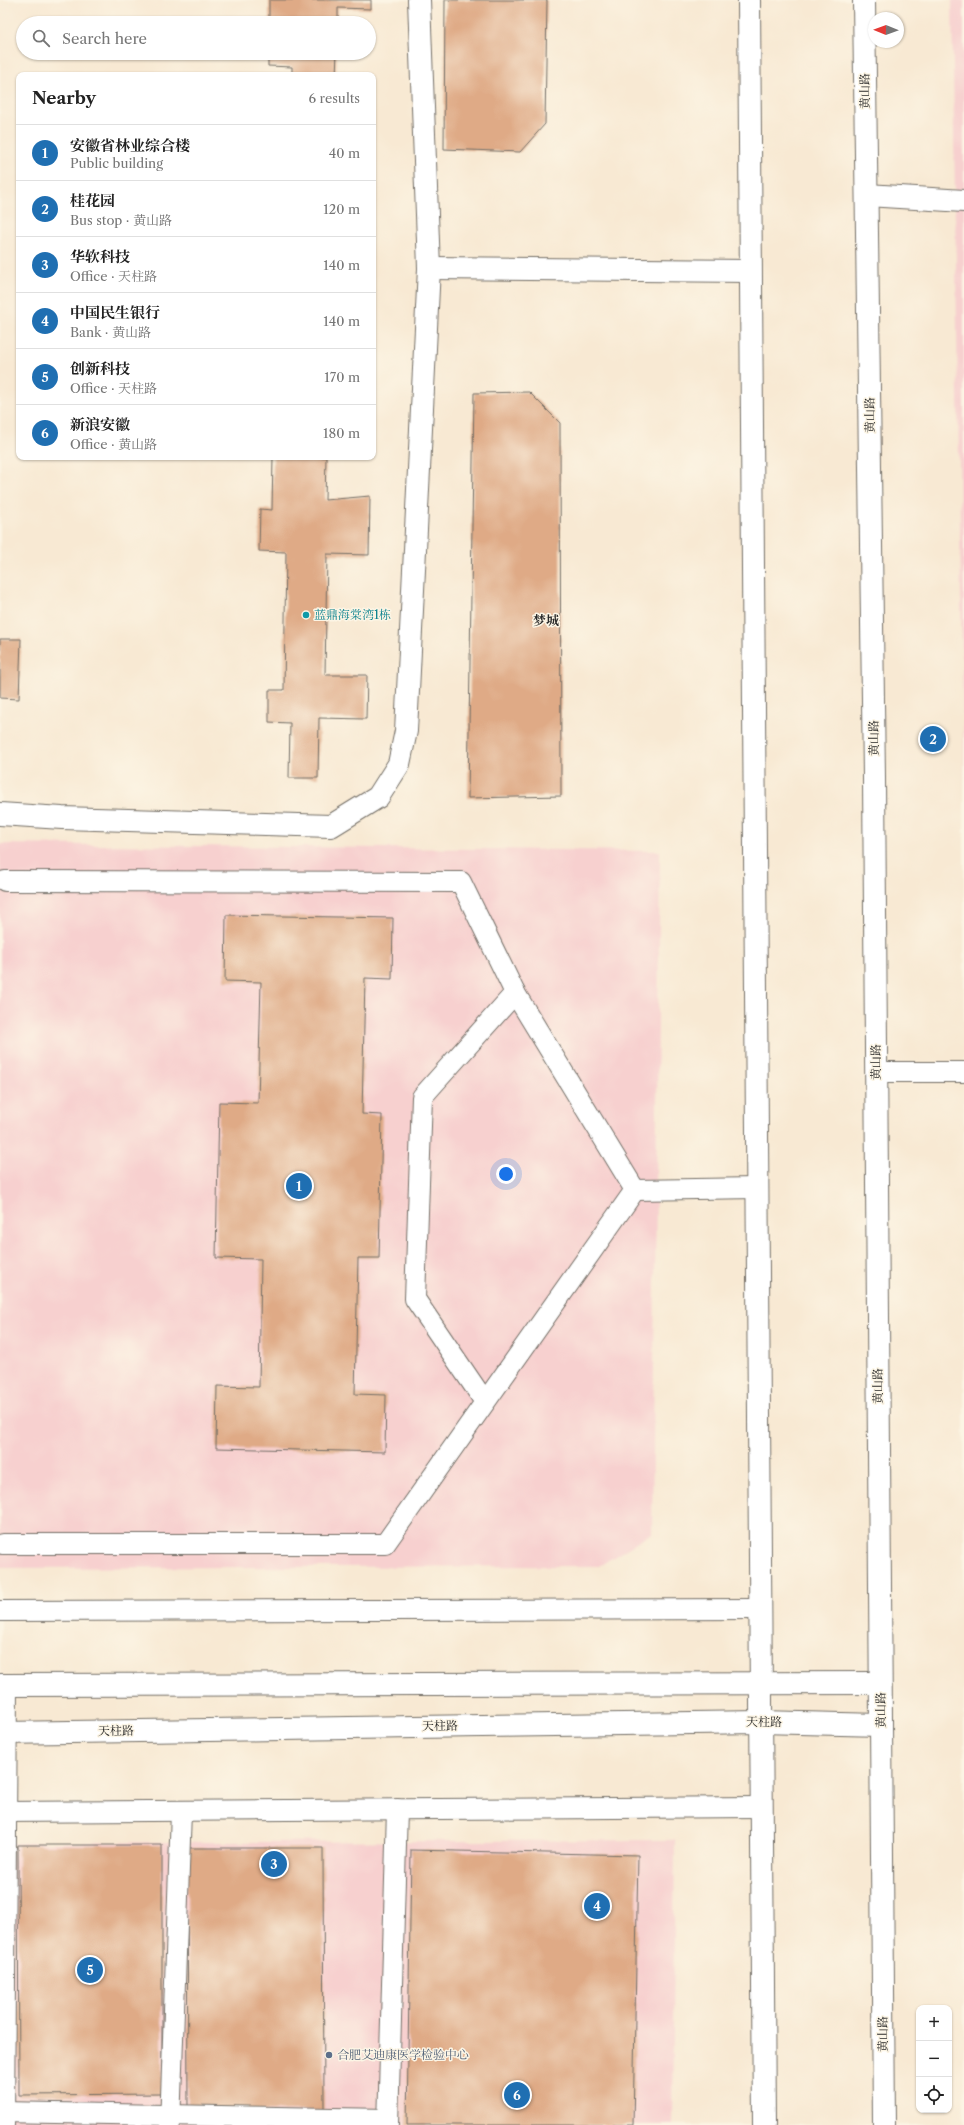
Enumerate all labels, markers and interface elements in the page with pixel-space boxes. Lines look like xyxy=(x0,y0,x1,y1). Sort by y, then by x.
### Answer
north arrow xyxy=(868,12,904,48)
search box xyxy=(16,16,376,60)
icon: search xyxy=(30,27,52,49)
text: Search here xyxy=(62,29,147,48)
street label: 黄山路 xyxy=(857,73,872,109)
text: Nearby xyxy=(32,88,96,108)
text: 6 results xyxy=(309,90,360,106)
text: 安徽省林业综合楼 xyxy=(70,136,190,155)
text: 1 xyxy=(42,145,48,161)
text: 40 m xyxy=(329,145,360,161)
text: Public building xyxy=(70,155,163,171)
text: 桂花园 xyxy=(70,191,115,210)
text: 2 xyxy=(41,201,49,217)
text: 120 m xyxy=(323,201,360,217)
text: Bus stop · 黄山路 xyxy=(70,212,172,228)
text: 华软科技 xyxy=(70,247,130,266)
text: 3 xyxy=(41,257,49,273)
text: 140 m xyxy=(323,257,360,273)
text: Office · 天柱路 xyxy=(70,268,157,284)
text: 中国民生银行 xyxy=(70,303,160,322)
text: 4 xyxy=(41,313,49,329)
text: 140 m xyxy=(323,313,360,329)
text: Bank · 黄山路 xyxy=(70,324,151,340)
text: 创新科技 xyxy=(70,359,130,378)
text: 5 xyxy=(41,369,49,385)
text: 170 m xyxy=(324,369,360,385)
text: Office · 天柱路 xyxy=(70,380,157,396)
street label: 黄山路 xyxy=(862,397,877,433)
text: 新浪安徽 xyxy=(70,415,130,434)
text: 6 xyxy=(41,425,49,441)
text: 180 m xyxy=(323,425,360,441)
text: Office · 黄山路 xyxy=(70,436,157,452)
place label: 蓝鼎海棠湾1栋 xyxy=(314,607,391,622)
marker: 蓝鼎海棠湾1栋 xyxy=(301,610,311,620)
district label: 梦城 xyxy=(533,612,559,628)
street label: 黄山路 xyxy=(866,720,881,756)
pin: 2 xyxy=(920,724,946,754)
street label: 黄山路 xyxy=(868,1044,883,1080)
your location xyxy=(496,1164,516,1184)
pin: 1 xyxy=(286,1171,312,1201)
street label: 黄山路 xyxy=(870,1368,885,1404)
street label: 黄山路 xyxy=(873,1692,888,1728)
street label: 天柱路 xyxy=(746,1714,782,1729)
street label: 天柱路 xyxy=(422,1718,458,1733)
street label: 天柱路 xyxy=(98,1723,134,1738)
pin: 3 xyxy=(261,1849,287,1879)
pin: 4 xyxy=(584,1891,610,1921)
pin: 5 xyxy=(77,1955,103,1985)
map controls xyxy=(916,2005,952,2113)
button: + xyxy=(916,2005,952,2041)
street label: 黄山路 xyxy=(875,2016,890,2052)
button: − xyxy=(916,2041,952,2077)
place label: 合肥艾迪康医学检验中心 xyxy=(337,2047,469,2062)
marker: 合肥艾迪康医学检验中心 xyxy=(324,2050,334,2060)
button: locate xyxy=(916,2077,952,2113)
pin: 6 xyxy=(504,2080,530,2110)

